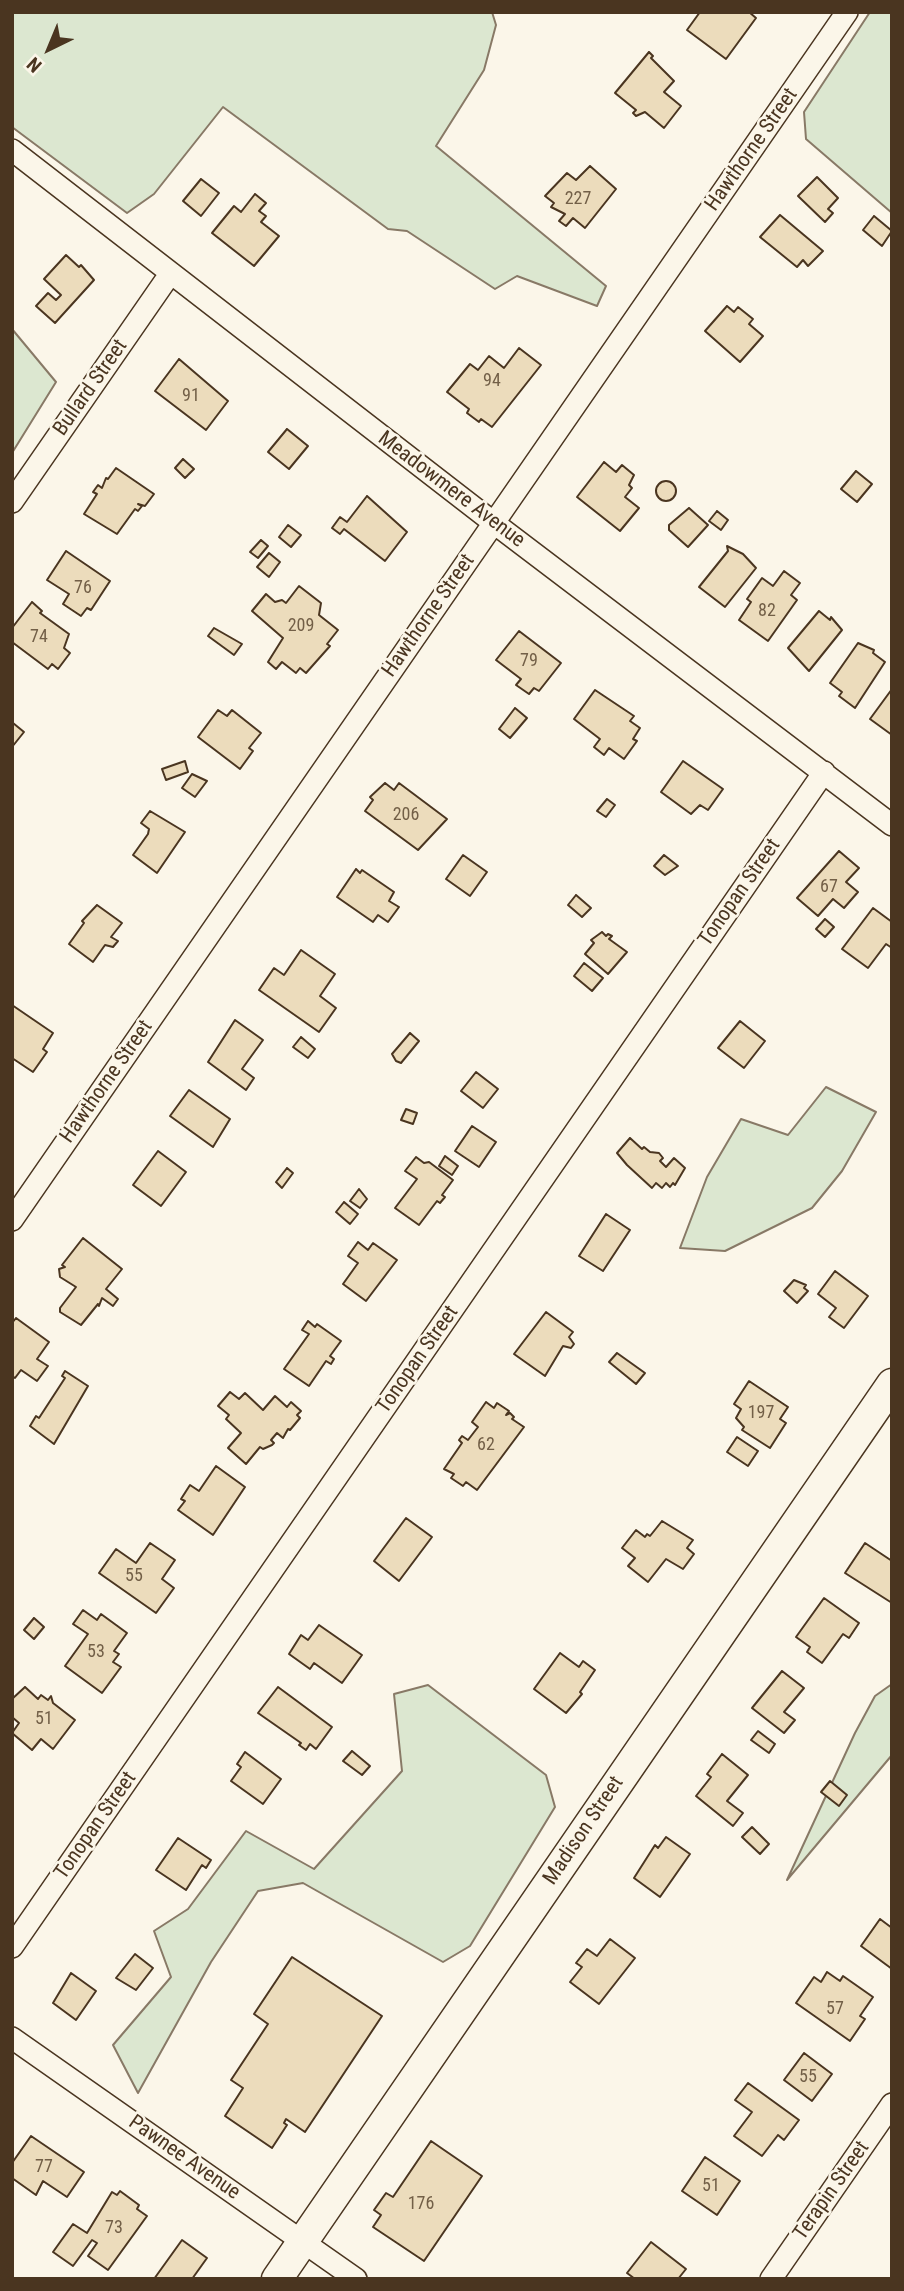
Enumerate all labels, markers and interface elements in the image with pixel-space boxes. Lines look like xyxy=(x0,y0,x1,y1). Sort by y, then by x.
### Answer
north arrow xyxy=(14,14,84,84)
text: N xyxy=(22,52,46,77)
street label: Hawthorne Street xyxy=(700,84,804,216)
house number: 227 xyxy=(565,188,591,210)
street label: Bullard Street xyxy=(49,335,133,441)
house number: 94 xyxy=(483,370,501,392)
house number: 91 xyxy=(182,385,200,407)
street label: Meadowmere Avenue xyxy=(373,427,529,553)
street label: Hawthorne Street xyxy=(377,550,481,682)
house number: 76 xyxy=(74,577,92,599)
house number: 82 xyxy=(758,600,776,622)
house number: 209 xyxy=(288,615,314,637)
house number: 74 xyxy=(30,626,48,648)
house number: 79 xyxy=(520,650,538,672)
house number: 206 xyxy=(393,804,419,826)
street label: Tonopan Street xyxy=(694,834,786,952)
house number: 67 xyxy=(820,876,838,898)
street label: Hawthorne Street xyxy=(55,1016,159,1148)
street label: Tonopan Street xyxy=(372,1301,464,1419)
house number: 197 xyxy=(748,1402,774,1424)
house number: 62 xyxy=(477,1434,495,1456)
house number: 55 xyxy=(125,1565,143,1587)
house number: 53 xyxy=(87,1641,105,1663)
house number: 51 xyxy=(35,1708,53,1730)
street label: Tonopan Street xyxy=(50,1767,142,1885)
street label: Madison Street xyxy=(538,1772,630,1890)
house number: 57 xyxy=(826,1998,844,2020)
house number: 55 xyxy=(799,2066,817,2088)
street label: Pawnee Avenue xyxy=(123,2110,245,2206)
street label: Terapin Street xyxy=(789,2137,875,2245)
house number: 77 xyxy=(35,2156,53,2178)
house number: 51 xyxy=(702,2175,720,2197)
house number: 176 xyxy=(408,2193,434,2215)
house number: 73 xyxy=(105,2217,123,2239)

